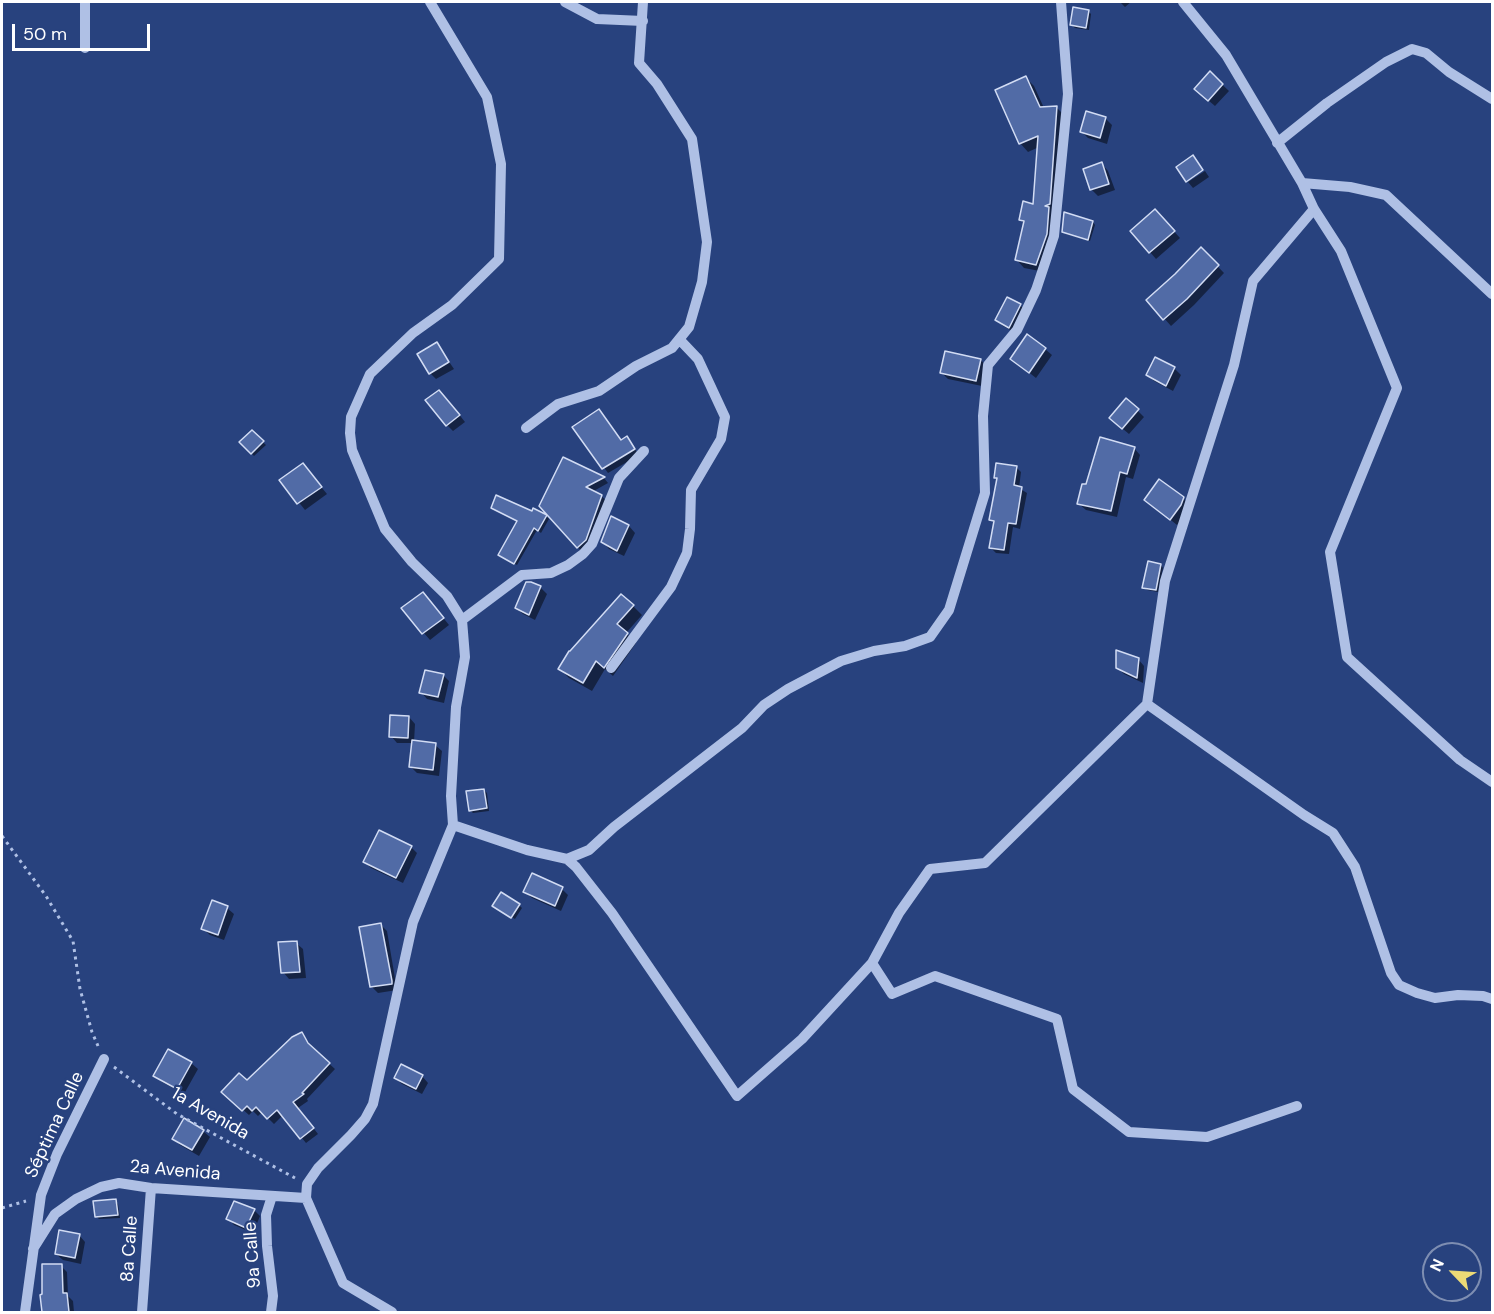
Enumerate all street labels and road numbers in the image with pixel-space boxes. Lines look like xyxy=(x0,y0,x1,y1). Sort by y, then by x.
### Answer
street label: Séptima Calle xyxy=(21,1069,89,1181)
street label: 1a Avenida xyxy=(167,1083,253,1145)
street label: 2a Avenida xyxy=(129,1156,221,1186)
street label: 8a Calle xyxy=(117,1215,143,1283)
street label: 9a Calle xyxy=(240,1221,266,1289)

